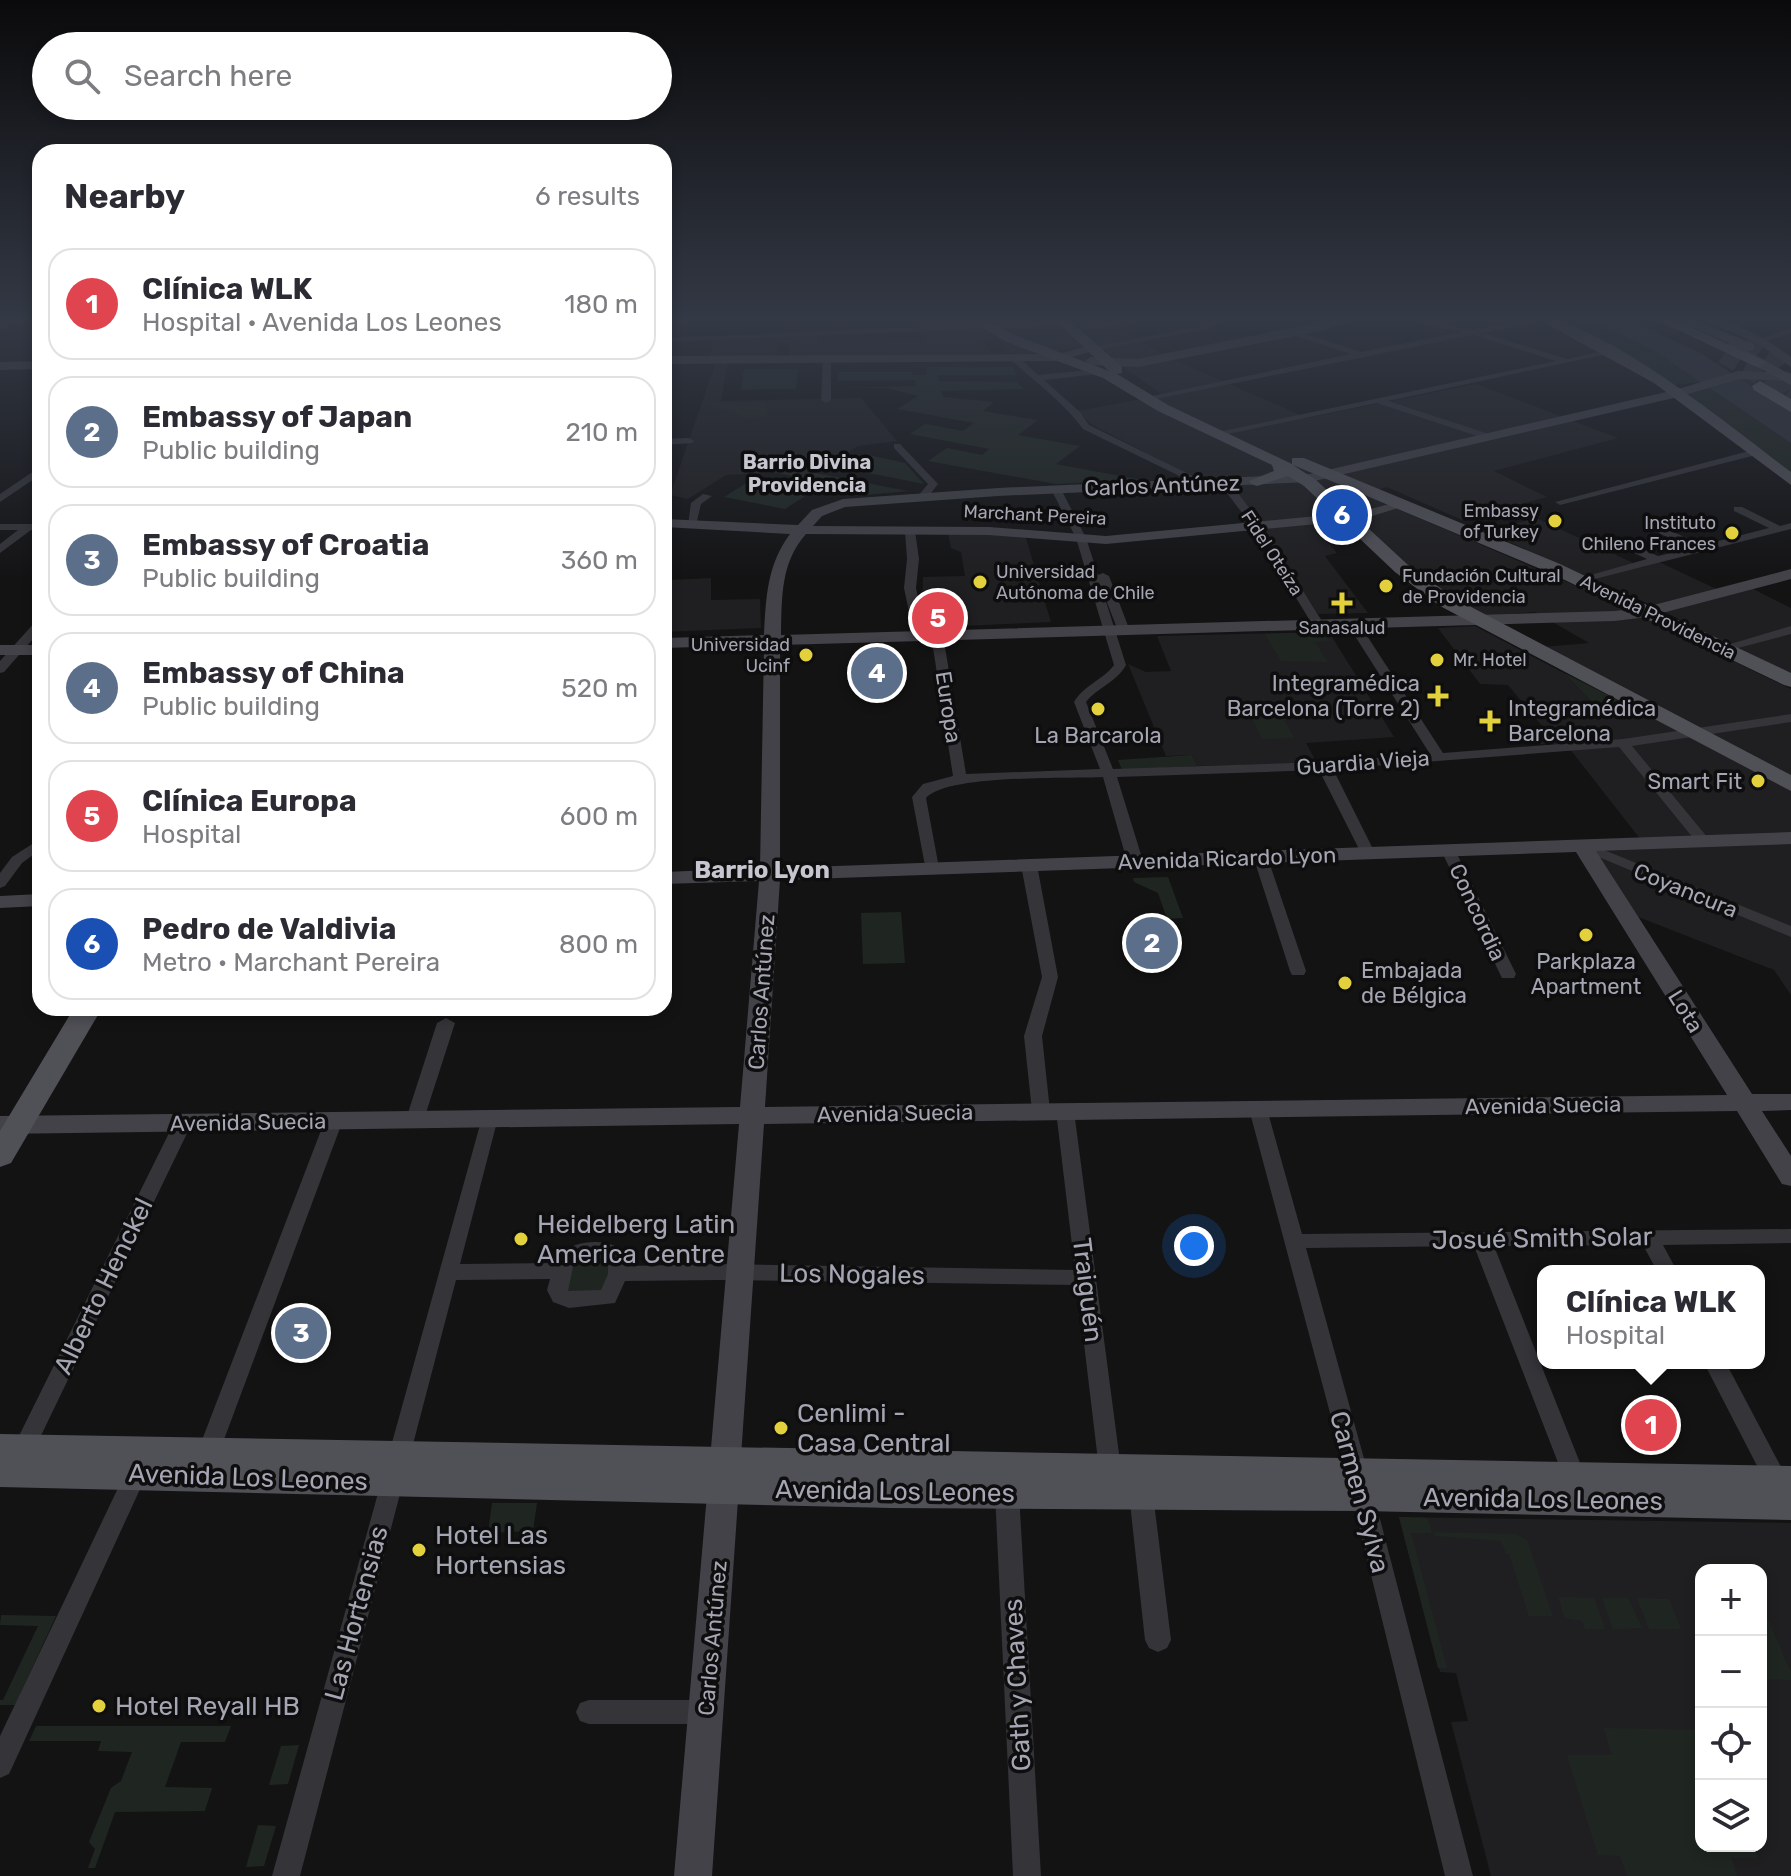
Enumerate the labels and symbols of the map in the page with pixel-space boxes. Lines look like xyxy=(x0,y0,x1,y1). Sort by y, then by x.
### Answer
district label: Barrio Divina Providencia xyxy=(743,450,871,497)
street label: Carlos Antúnez xyxy=(1084,469,1240,502)
pin: 6 xyxy=(1316,485,1368,545)
street label: Marchant Pereira xyxy=(963,500,1107,530)
place label: Embassy of Turkey xyxy=(1463,500,1539,543)
street label: Fidel Oteíza xyxy=(1236,506,1308,600)
marker: Embassy of Turkey xyxy=(1546,512,1564,530)
place label: Instituto Chileno Frances xyxy=(1582,512,1716,555)
marker: Instituto Chileno Frances xyxy=(1723,524,1741,542)
place label: Universidad Autónoma de Chile xyxy=(996,561,1155,604)
place label: Fundación Cultural de Providencia xyxy=(1402,565,1561,608)
street label: Avenida Providencia xyxy=(1577,570,1739,664)
marker: Universidad Autónoma de Chile xyxy=(971,573,989,591)
marker: Fundación Cultural de Providencia xyxy=(1377,577,1395,595)
pin: 5 xyxy=(912,588,964,648)
marker: Sanasalud xyxy=(1331,592,1353,614)
place label: Sanasalud xyxy=(1298,617,1386,639)
place label: Universidad Ucinf xyxy=(691,634,790,677)
pin: 4 xyxy=(851,643,903,703)
marker: Universidad Ucinf xyxy=(797,646,815,664)
place label: Mr. Hotel xyxy=(1453,649,1527,671)
marker: Mr. Hotel xyxy=(1428,651,1446,669)
street label: Europa xyxy=(930,669,968,745)
place label: Integramédica Barcelona (Torre 2) xyxy=(1227,670,1420,722)
marker: Integramédica Barcelona (Torre 2) xyxy=(1427,685,1449,707)
place label: Integramédica Barcelona xyxy=(1508,695,1656,747)
marker: La Barcarola xyxy=(1089,700,1107,718)
marker: Integramédica Barcelona xyxy=(1479,710,1501,732)
place label: La Barcarola xyxy=(1034,722,1162,749)
street label: Guardia Vieja xyxy=(1295,744,1431,781)
place label: Smart Fit xyxy=(1647,768,1742,795)
marker: Smart Fit xyxy=(1749,772,1767,790)
street label: Avenida Ricardo Lyon xyxy=(1117,841,1337,876)
district label: Barrio Lyon xyxy=(694,856,830,884)
street label: Coyancura xyxy=(1630,857,1742,924)
street label: Concordia xyxy=(1443,859,1512,965)
street label: Carlos Antúnez xyxy=(743,913,780,1071)
pin: 2 xyxy=(1126,913,1178,973)
marker: Parkplaza Apartment xyxy=(1577,926,1595,944)
place label: Parkplaza Apartment xyxy=(1531,948,1642,1000)
place label: Embajada de Bélgica xyxy=(1361,957,1467,1009)
marker: Embajada de Bélgica xyxy=(1336,974,1354,992)
street label: Lota xyxy=(1662,985,1709,1038)
street label: Avenida Suecia xyxy=(1465,1091,1621,1120)
street label: Avenida Suecia xyxy=(817,1099,973,1128)
street label: Avenida Suecia xyxy=(170,1108,326,1137)
street label: Alberto Henckel xyxy=(47,1193,159,1379)
place label: Heidelberg Latin America Centre xyxy=(537,1209,735,1270)
street label: Josué Smith Solar xyxy=(1431,1221,1653,1256)
your location xyxy=(1174,1226,1214,1266)
marker: Heidelberg Latin America Centre xyxy=(512,1230,530,1248)
street label: Traiguén xyxy=(1066,1236,1109,1344)
street label: Los Nogales xyxy=(779,1258,925,1291)
pin: 3 xyxy=(275,1303,327,1363)
pin: 1 xyxy=(1625,1395,1677,1455)
place label: Cenlimi - Casa Central xyxy=(797,1398,951,1459)
street label: Carmen Sylva xyxy=(1323,1408,1396,1577)
marker: Cenlimi - Casa Central xyxy=(772,1419,790,1437)
street label: Avenida Los Leones xyxy=(128,1458,368,1497)
street label: Avenida Los Leones xyxy=(775,1474,1015,1509)
street label: Avenida Los Leones xyxy=(1423,1482,1663,1517)
place label: Hotel Las Hortensias xyxy=(435,1520,566,1581)
street label: Las Hortensias xyxy=(318,1522,395,1704)
marker: Hotel Las Hortensias xyxy=(410,1541,428,1559)
street label: Carlos Antúnez xyxy=(692,1559,733,1717)
street label: Gath y Chaves xyxy=(998,1598,1037,1772)
place label: Hotel Reyall HB xyxy=(115,1691,300,1722)
marker: Hotel Reyall HB xyxy=(90,1697,108,1715)

